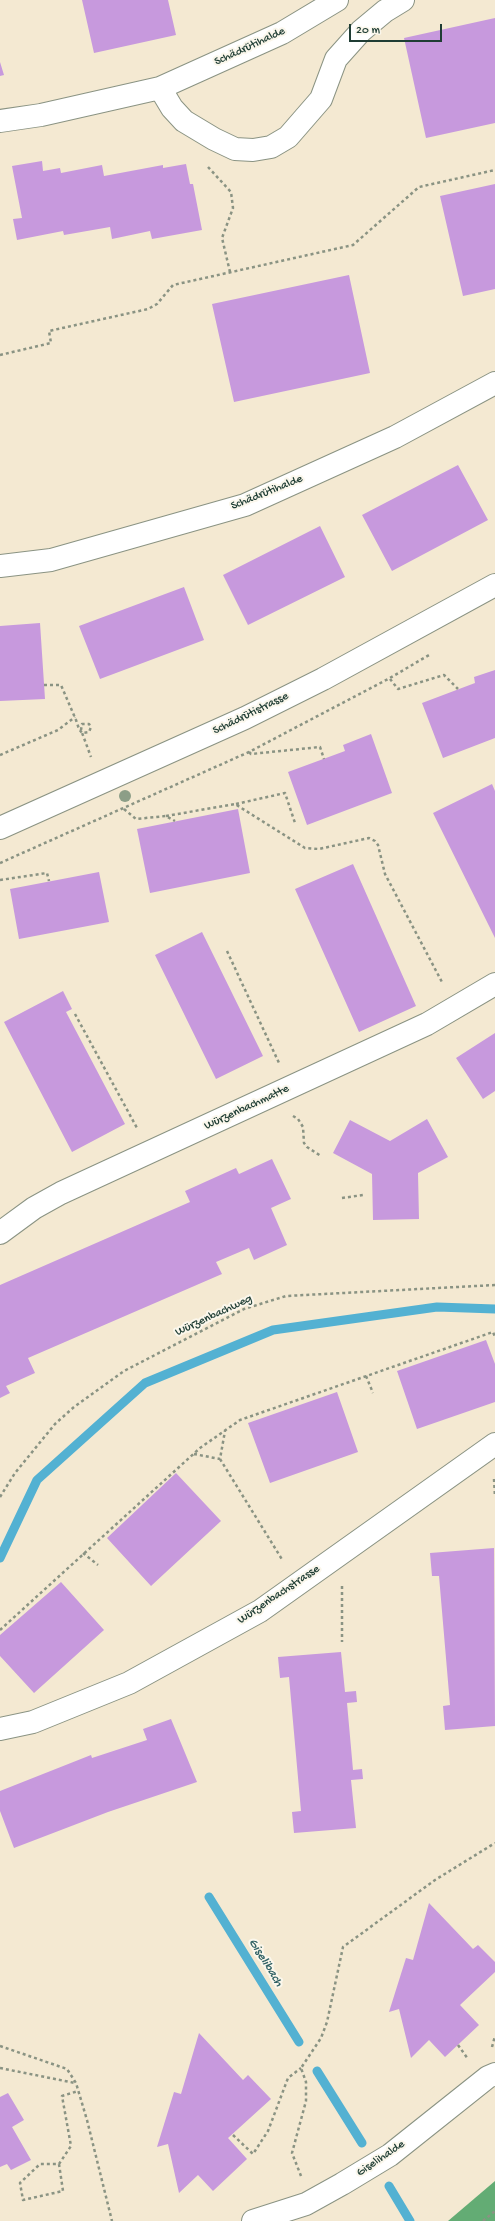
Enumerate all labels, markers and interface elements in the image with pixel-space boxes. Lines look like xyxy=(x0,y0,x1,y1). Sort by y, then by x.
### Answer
scale bar xyxy=(351,16,444,42)
street label: Schädrütihalde xyxy=(212,24,288,70)
text: 20 m xyxy=(356,24,380,38)
street label: Schädrütihalde xyxy=(229,472,305,514)
street label: Schädrütistrasse xyxy=(211,689,291,739)
street label: Würzenbachmatte xyxy=(202,1082,292,1134)
street label: Würzenbachweg xyxy=(173,1292,255,1340)
street label: Würzenbachstrasse xyxy=(235,1562,323,1628)
water label: Giselibach xyxy=(244,1936,286,1990)
street label: Giselihalde xyxy=(354,2138,408,2180)

